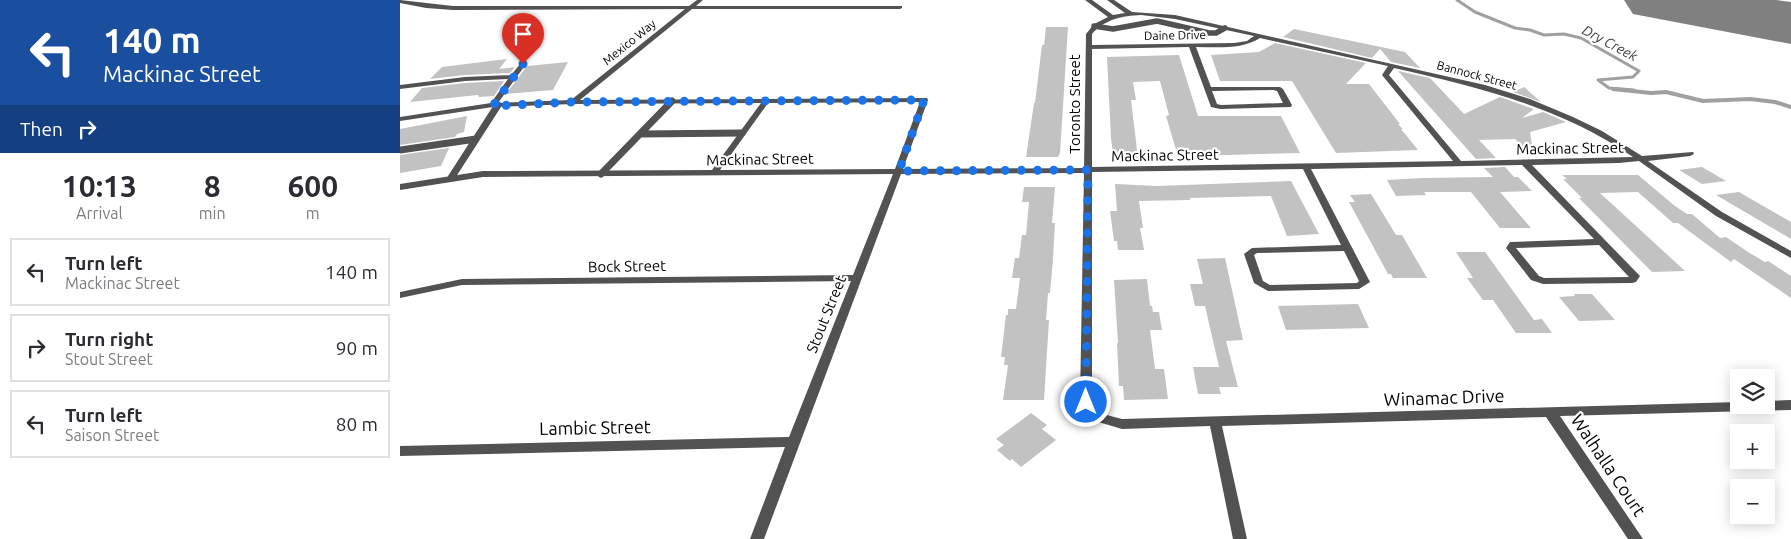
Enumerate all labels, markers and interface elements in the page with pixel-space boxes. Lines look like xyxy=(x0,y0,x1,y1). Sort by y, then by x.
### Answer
pin xyxy=(502,13,544,64)
street label: Mexico Way xyxy=(600,17,658,67)
icon: left xyxy=(20,20,85,85)
text: 140 m xyxy=(103,20,201,60)
icon: arrive xyxy=(509,20,537,48)
water label: Dry Creek xyxy=(1580,22,1641,65)
street label: Daine Drive xyxy=(1144,28,1206,42)
street label: Toronto Street xyxy=(1066,54,1083,154)
street label: Bannock Street xyxy=(1436,58,1519,92)
text: Mackinac Street xyxy=(103,61,261,86)
icon: right xyxy=(73,115,101,143)
text: Then xyxy=(20,118,63,140)
street label: Mackinac Street xyxy=(1516,139,1624,157)
street label: Mackinac Street xyxy=(1111,146,1219,164)
street label: Mackinac Street xyxy=(706,150,814,168)
text: 10:13 xyxy=(62,169,137,203)
text: 8 xyxy=(204,169,221,203)
text: 600 xyxy=(287,169,338,203)
text: Arrival xyxy=(76,204,123,222)
text: min xyxy=(199,204,226,222)
text: m xyxy=(306,204,320,222)
text: Turn left xyxy=(65,252,143,274)
street label: Bock Street xyxy=(588,257,666,275)
icon: left xyxy=(22,258,50,286)
text: 140 m xyxy=(325,261,378,283)
street label: Stout Street xyxy=(803,273,849,355)
text: Mackinac Street xyxy=(65,274,180,292)
text: Turn right xyxy=(65,328,153,350)
icon: right xyxy=(22,334,50,362)
text: 90 m xyxy=(336,337,378,359)
text: Stout Street xyxy=(65,350,153,368)
map controls xyxy=(1730,369,1775,524)
button: layers xyxy=(1730,369,1775,414)
position arrow xyxy=(1059,375,1111,427)
street label: Winamac Drive xyxy=(1383,385,1505,409)
text: Turn left xyxy=(65,404,143,426)
icon: left xyxy=(22,410,50,438)
street label: Walhalla Court xyxy=(1568,410,1650,520)
text: 80 m xyxy=(336,413,378,435)
street label: Lambic Street xyxy=(539,416,651,438)
button: + xyxy=(1730,424,1775,469)
text: Saison Street xyxy=(65,426,159,444)
button: − xyxy=(1730,479,1775,524)

